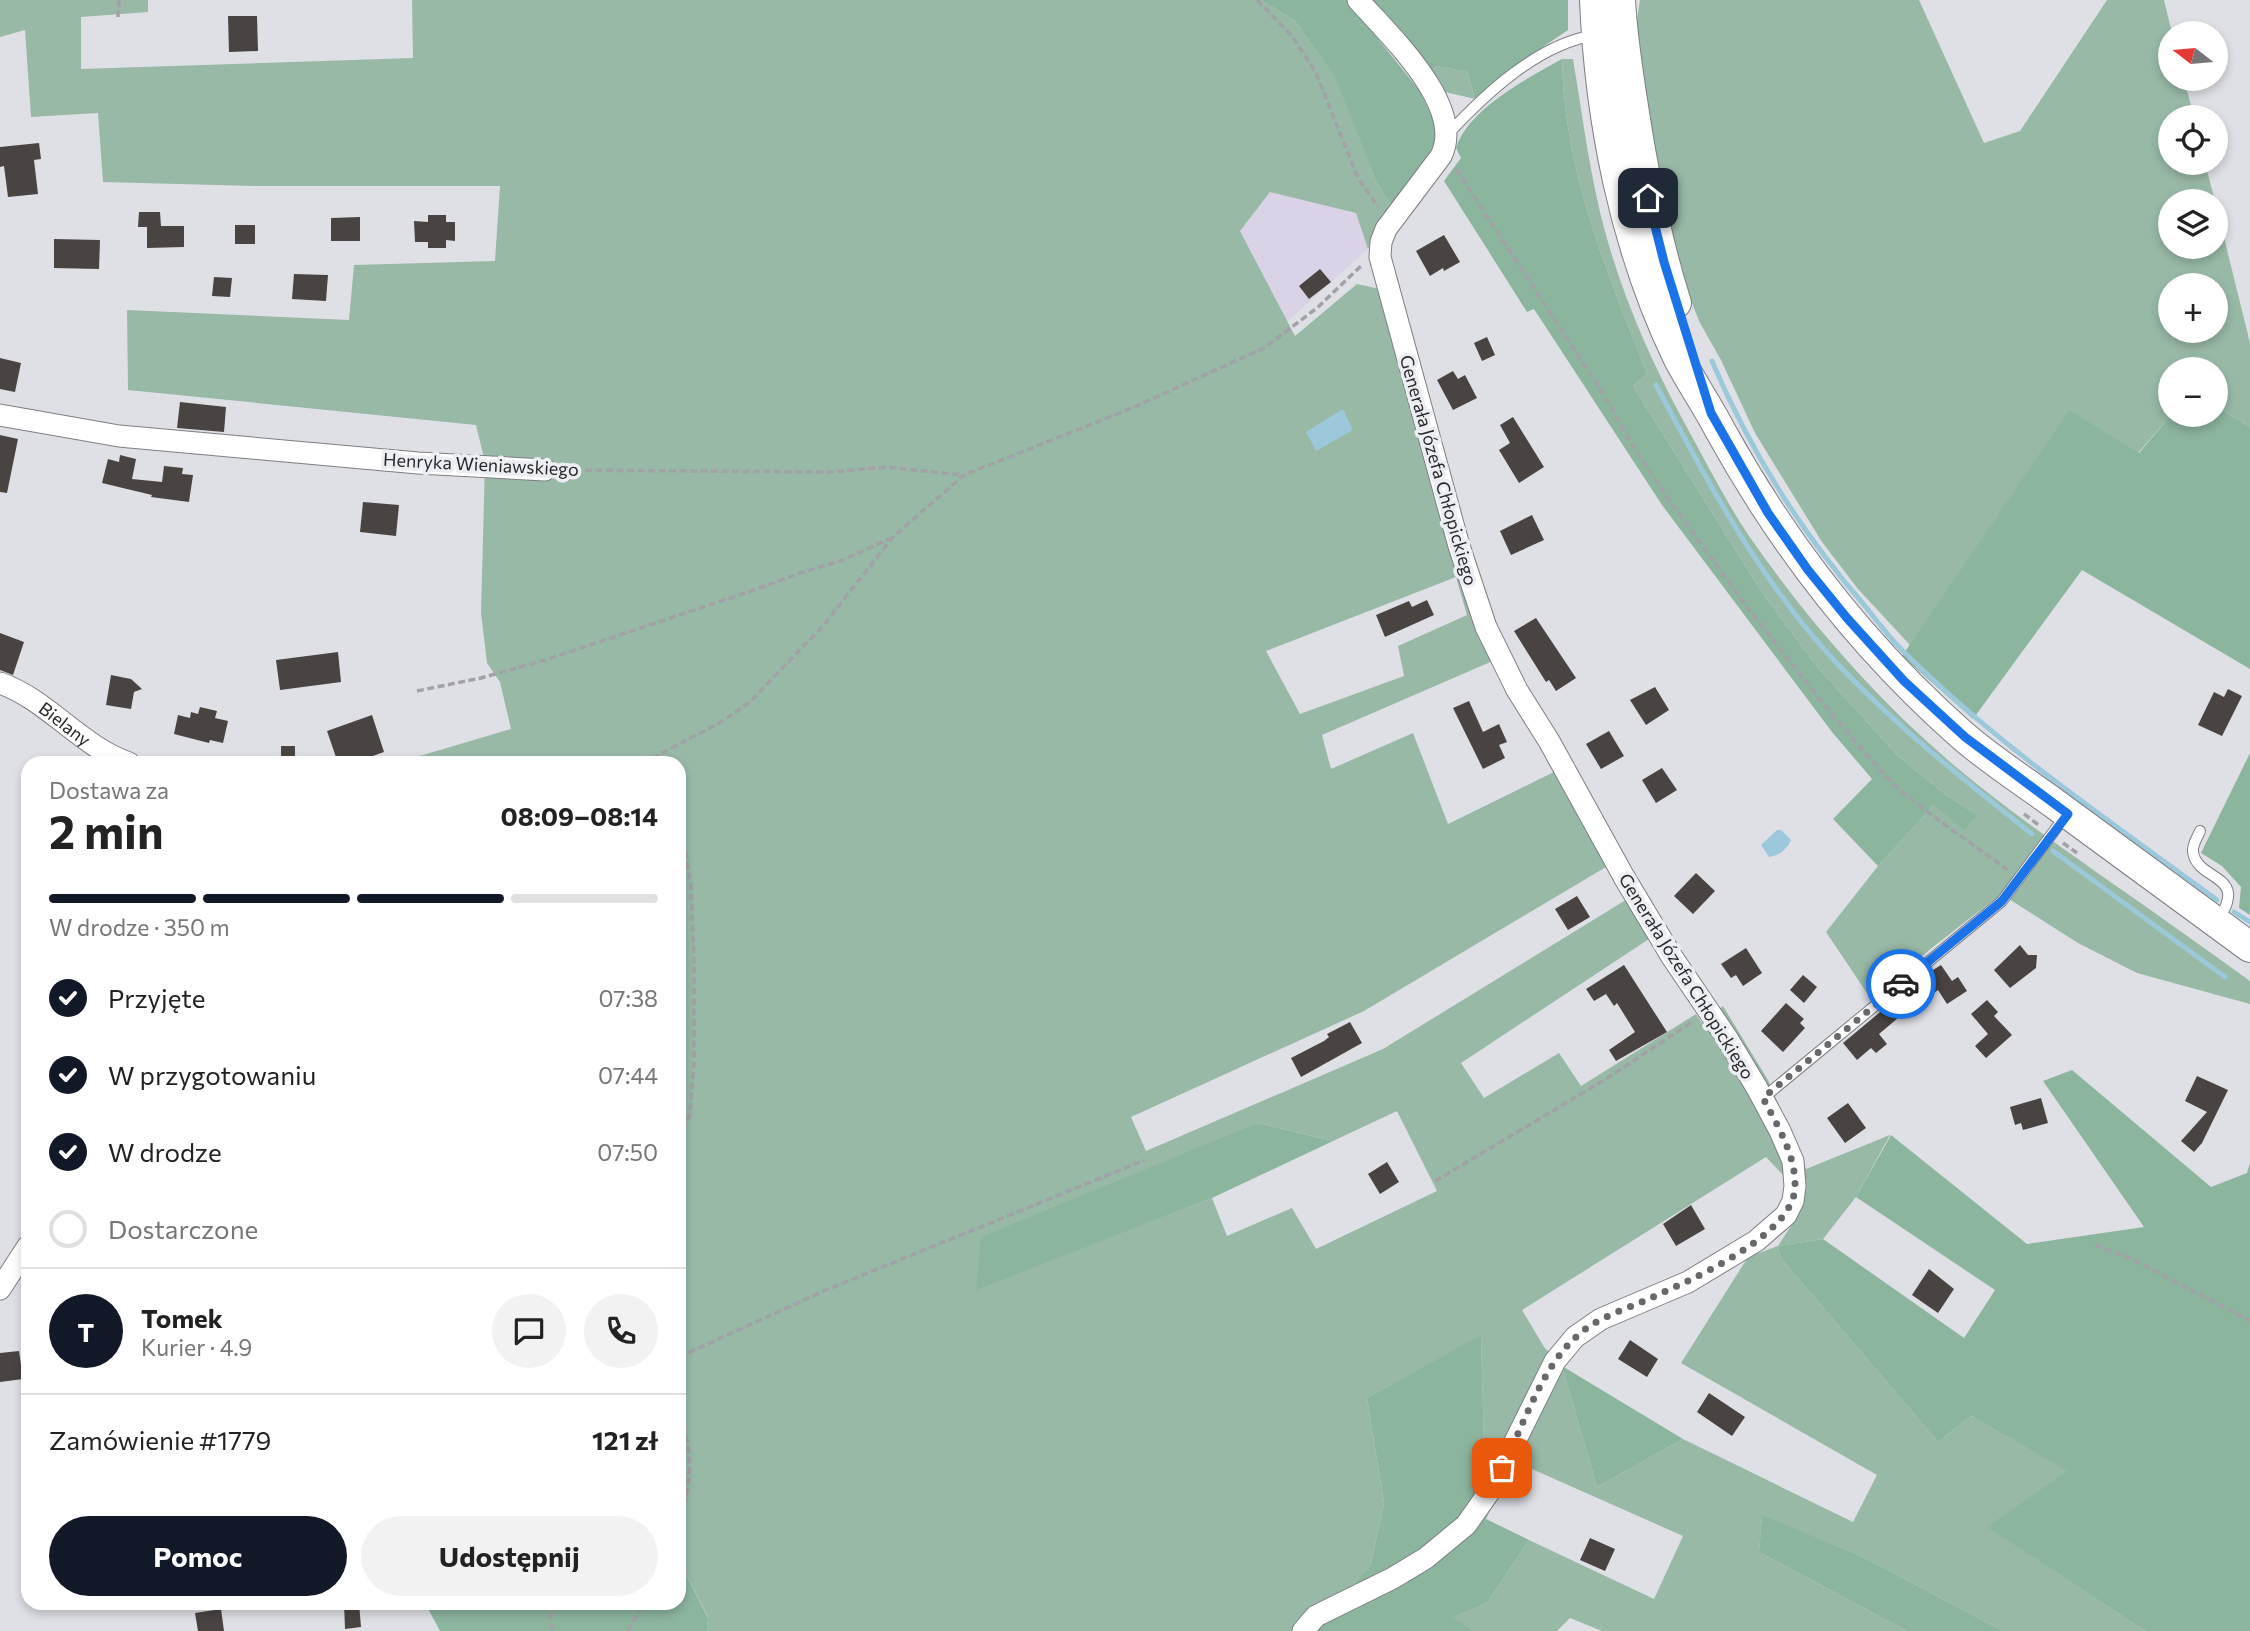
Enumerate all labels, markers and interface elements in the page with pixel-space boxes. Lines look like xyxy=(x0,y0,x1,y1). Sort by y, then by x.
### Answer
north arrow xyxy=(2158,21,2228,91)
map controls xyxy=(2158,21,2228,427)
button: locate xyxy=(2158,105,2228,175)
pin xyxy=(1618,168,1678,228)
icon: home xyxy=(1629,179,1667,217)
button: layers xyxy=(2158,189,2228,259)
button: + xyxy=(2158,273,2228,343)
street label: Generała Józefa Chłopickiego xyxy=(1396,352,1482,588)
button: − xyxy=(2158,357,2228,427)
street label: Henryka Wieniawskiego xyxy=(383,448,579,480)
street label: Bielany xyxy=(35,697,95,750)
text: Dostawa za xyxy=(49,776,169,804)
text: 08:09–08:14 xyxy=(501,800,658,831)
text: 2 min xyxy=(49,802,164,858)
street label: Generała Józefa Chłopickiego xyxy=(1614,869,1760,1083)
text: W drodze · 350 m xyxy=(49,913,230,941)
courier xyxy=(1866,949,1936,1019)
icon: car xyxy=(1882,965,1920,1003)
icon: check xyxy=(49,979,87,1017)
text: Przyjęte xyxy=(108,982,205,1013)
text: 07:38 xyxy=(598,984,658,1012)
icon: check xyxy=(49,1056,87,1094)
text: W przygotowaniu xyxy=(108,1059,316,1090)
text: 07:44 xyxy=(598,1061,658,1089)
icon: check xyxy=(49,1133,87,1171)
text: W drodze xyxy=(108,1136,222,1167)
text: 07:50 xyxy=(597,1138,658,1166)
text: Dostarczone xyxy=(108,1213,258,1244)
button: chat xyxy=(492,1294,566,1368)
button: phone xyxy=(584,1294,658,1368)
text: Tomek xyxy=(141,1302,223,1333)
text: T xyxy=(78,1316,94,1347)
text: Kurier · 4.9 xyxy=(141,1333,252,1361)
text: Zamówienie #1779 xyxy=(49,1424,271,1455)
text: 121 zł xyxy=(592,1424,658,1455)
pin xyxy=(1472,1438,1532,1498)
icon: bag xyxy=(1483,1449,1521,1487)
button: Pomoc xyxy=(49,1516,347,1596)
button: Udostępnij xyxy=(361,1516,658,1596)

